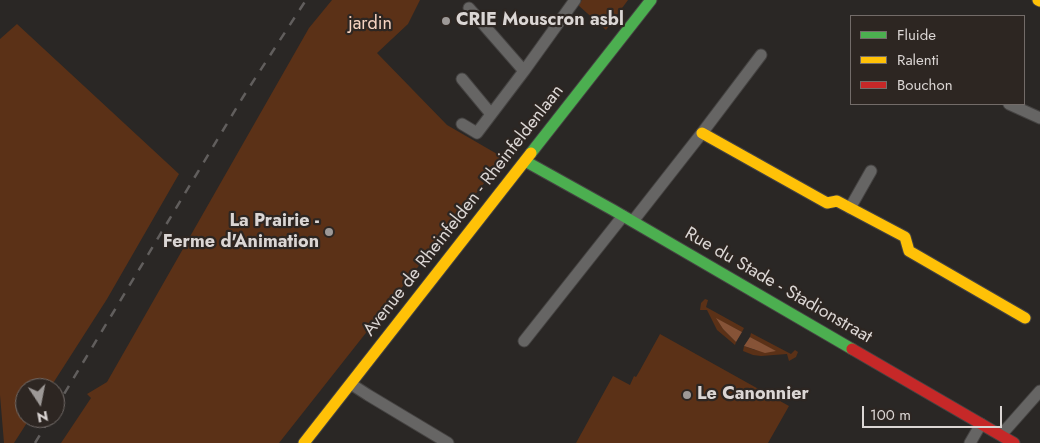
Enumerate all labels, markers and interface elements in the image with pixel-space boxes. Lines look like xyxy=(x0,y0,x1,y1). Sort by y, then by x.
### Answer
place label: CRIE Mouscron asbl xyxy=(456,10,624,32)
park label: jardin xyxy=(348,14,392,36)
marker: CRIE Mouscron asbl xyxy=(440,15,452,27)
legend xyxy=(850,15,1025,105)
text: Fluide xyxy=(897,24,936,46)
text: Ralenti xyxy=(897,49,939,71)
text: Bouchon xyxy=(897,74,953,96)
street label: Avenue de Rheinfelden - Rheinfeldenlaan xyxy=(359,81,569,341)
place label: La Prairie - Ferme d'Animation xyxy=(163,211,319,253)
street label: Rue du Stade - Stadionstraat xyxy=(680,223,876,349)
marker: La Prairie - Ferme d'Animation xyxy=(323,226,335,238)
north arrow xyxy=(15,378,65,428)
place label: Le Canonnier xyxy=(697,384,809,406)
marker: Le Canonnier xyxy=(681,389,693,401)
scale bar xyxy=(865,396,1005,428)
text: 100 m xyxy=(870,404,911,426)
text: N xyxy=(35,406,50,428)

